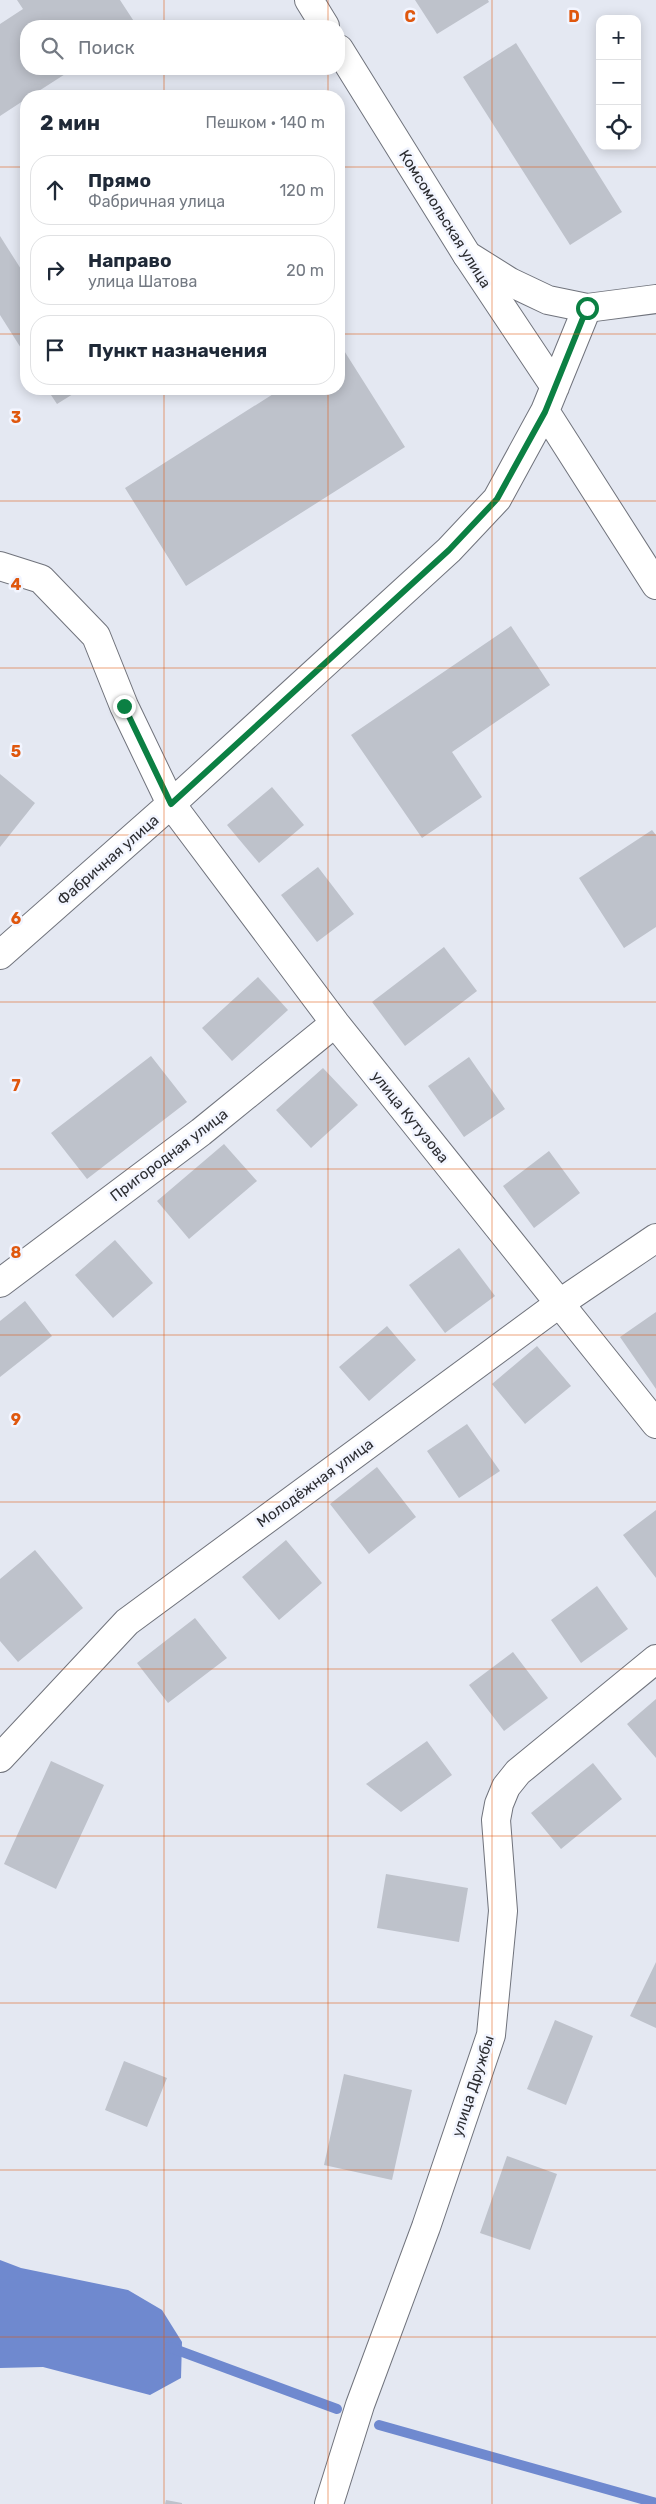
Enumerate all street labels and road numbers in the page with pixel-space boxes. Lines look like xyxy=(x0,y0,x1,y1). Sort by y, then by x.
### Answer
street label: Комсомольская улица xyxy=(395,147,495,291)
street label: Фабричная улица xyxy=(54,811,162,909)
street label: улица Кутузова xyxy=(368,1068,452,1166)
street label: Пригородная улица xyxy=(107,1105,231,1205)
street label: Молодёжная улица xyxy=(253,1435,377,1531)
street label: улица Дружбы xyxy=(448,2033,498,2139)

